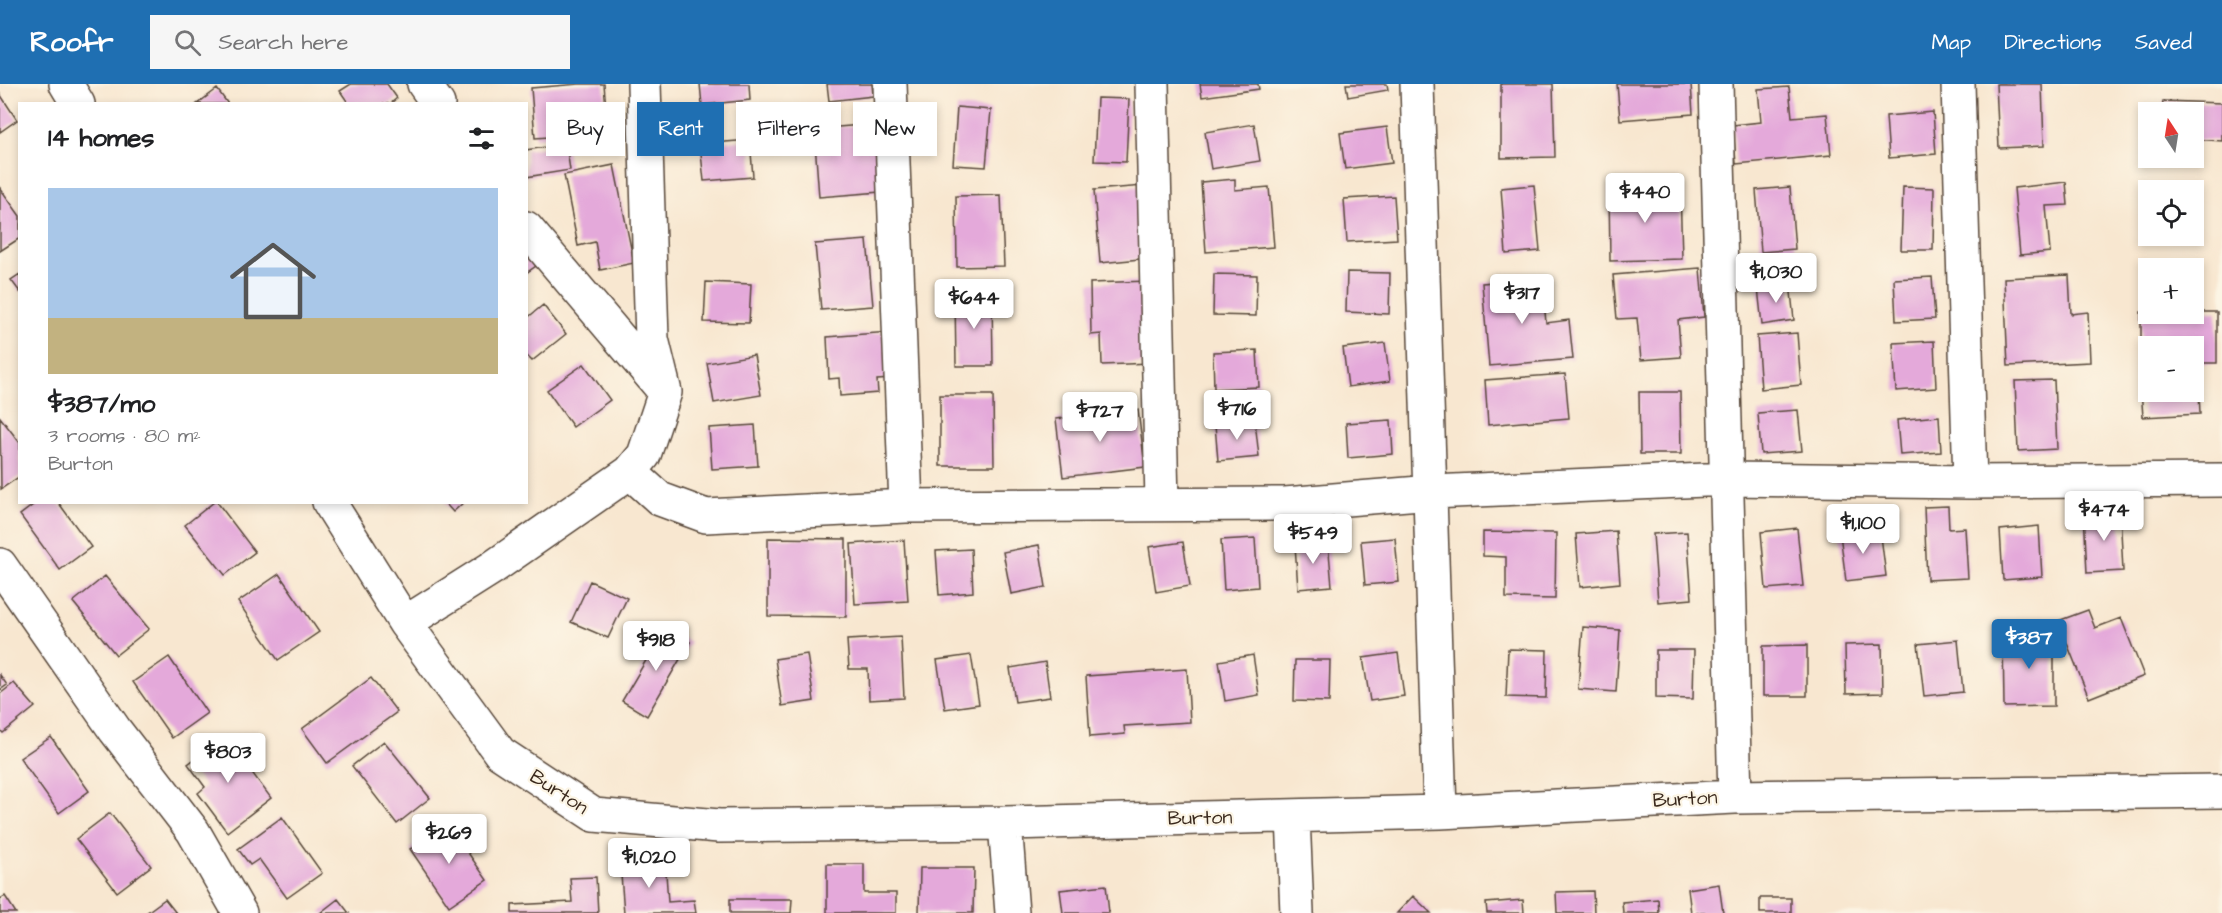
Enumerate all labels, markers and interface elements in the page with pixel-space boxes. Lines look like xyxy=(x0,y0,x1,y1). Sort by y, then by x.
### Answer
search box xyxy=(150,15,570,69)
text: Roofr xyxy=(30,23,114,62)
icon: search xyxy=(171,26,204,59)
text: Search here xyxy=(219,27,348,58)
text: Map xyxy=(1931,28,1971,57)
text: Directions xyxy=(2004,28,2102,57)
text: Saved xyxy=(2135,28,2192,57)
chip: Buy xyxy=(546,102,625,156)
chip: Rent xyxy=(637,102,724,156)
chip: Filters xyxy=(736,102,841,156)
chip: New xyxy=(853,102,937,156)
north arrow xyxy=(2138,102,2204,168)
map controls xyxy=(2138,102,2204,402)
text: 14 homes xyxy=(48,120,154,156)
icon: filters xyxy=(465,122,498,155)
pin: $440 xyxy=(1609,173,1681,224)
text: $440 xyxy=(1620,178,1670,206)
button: locate xyxy=(2138,180,2204,246)
icon: home xyxy=(219,227,327,335)
pin: $1,030 xyxy=(1727,253,1825,304)
text: $1,030 xyxy=(1750,258,1802,286)
button: + xyxy=(2138,258,2204,324)
pin: $317 xyxy=(1486,274,1558,325)
pin: $644 xyxy=(938,279,1010,330)
text: $317 xyxy=(1504,279,1540,307)
text: $644 xyxy=(949,284,999,312)
button: − xyxy=(2138,336,2204,402)
text: $387/mo xyxy=(48,386,155,422)
pin: $716 xyxy=(1201,390,1273,441)
pin: $727 xyxy=(1064,392,1136,443)
text: $716 xyxy=(1218,395,1256,423)
text: $727 xyxy=(1076,397,1124,425)
text: 3 rooms · 80 m² xyxy=(48,422,201,450)
text: Burton xyxy=(48,450,113,478)
pin: $474 xyxy=(2068,491,2140,542)
text: $474 xyxy=(2079,496,2129,524)
pin: $1,100 xyxy=(1814,504,1912,555)
text: $1,100 xyxy=(1840,509,1886,537)
pin: $549 xyxy=(1277,514,1349,565)
text: $549 xyxy=(1288,519,1338,547)
pin: $387 xyxy=(1993,619,2065,670)
pin: $918 xyxy=(620,621,692,672)
text: $387 xyxy=(2006,624,2052,652)
text: $918 xyxy=(637,626,675,654)
pin: $803 xyxy=(192,733,264,784)
text: $803 xyxy=(205,738,251,766)
street label: Burton xyxy=(524,763,594,821)
street label: Burton xyxy=(1652,783,1718,815)
street label: Burton xyxy=(1167,803,1233,833)
pin: $269 xyxy=(413,814,485,865)
text: $269 xyxy=(426,819,472,847)
pin: $1,020 xyxy=(600,838,698,889)
text: $1,020 xyxy=(622,843,676,871)

